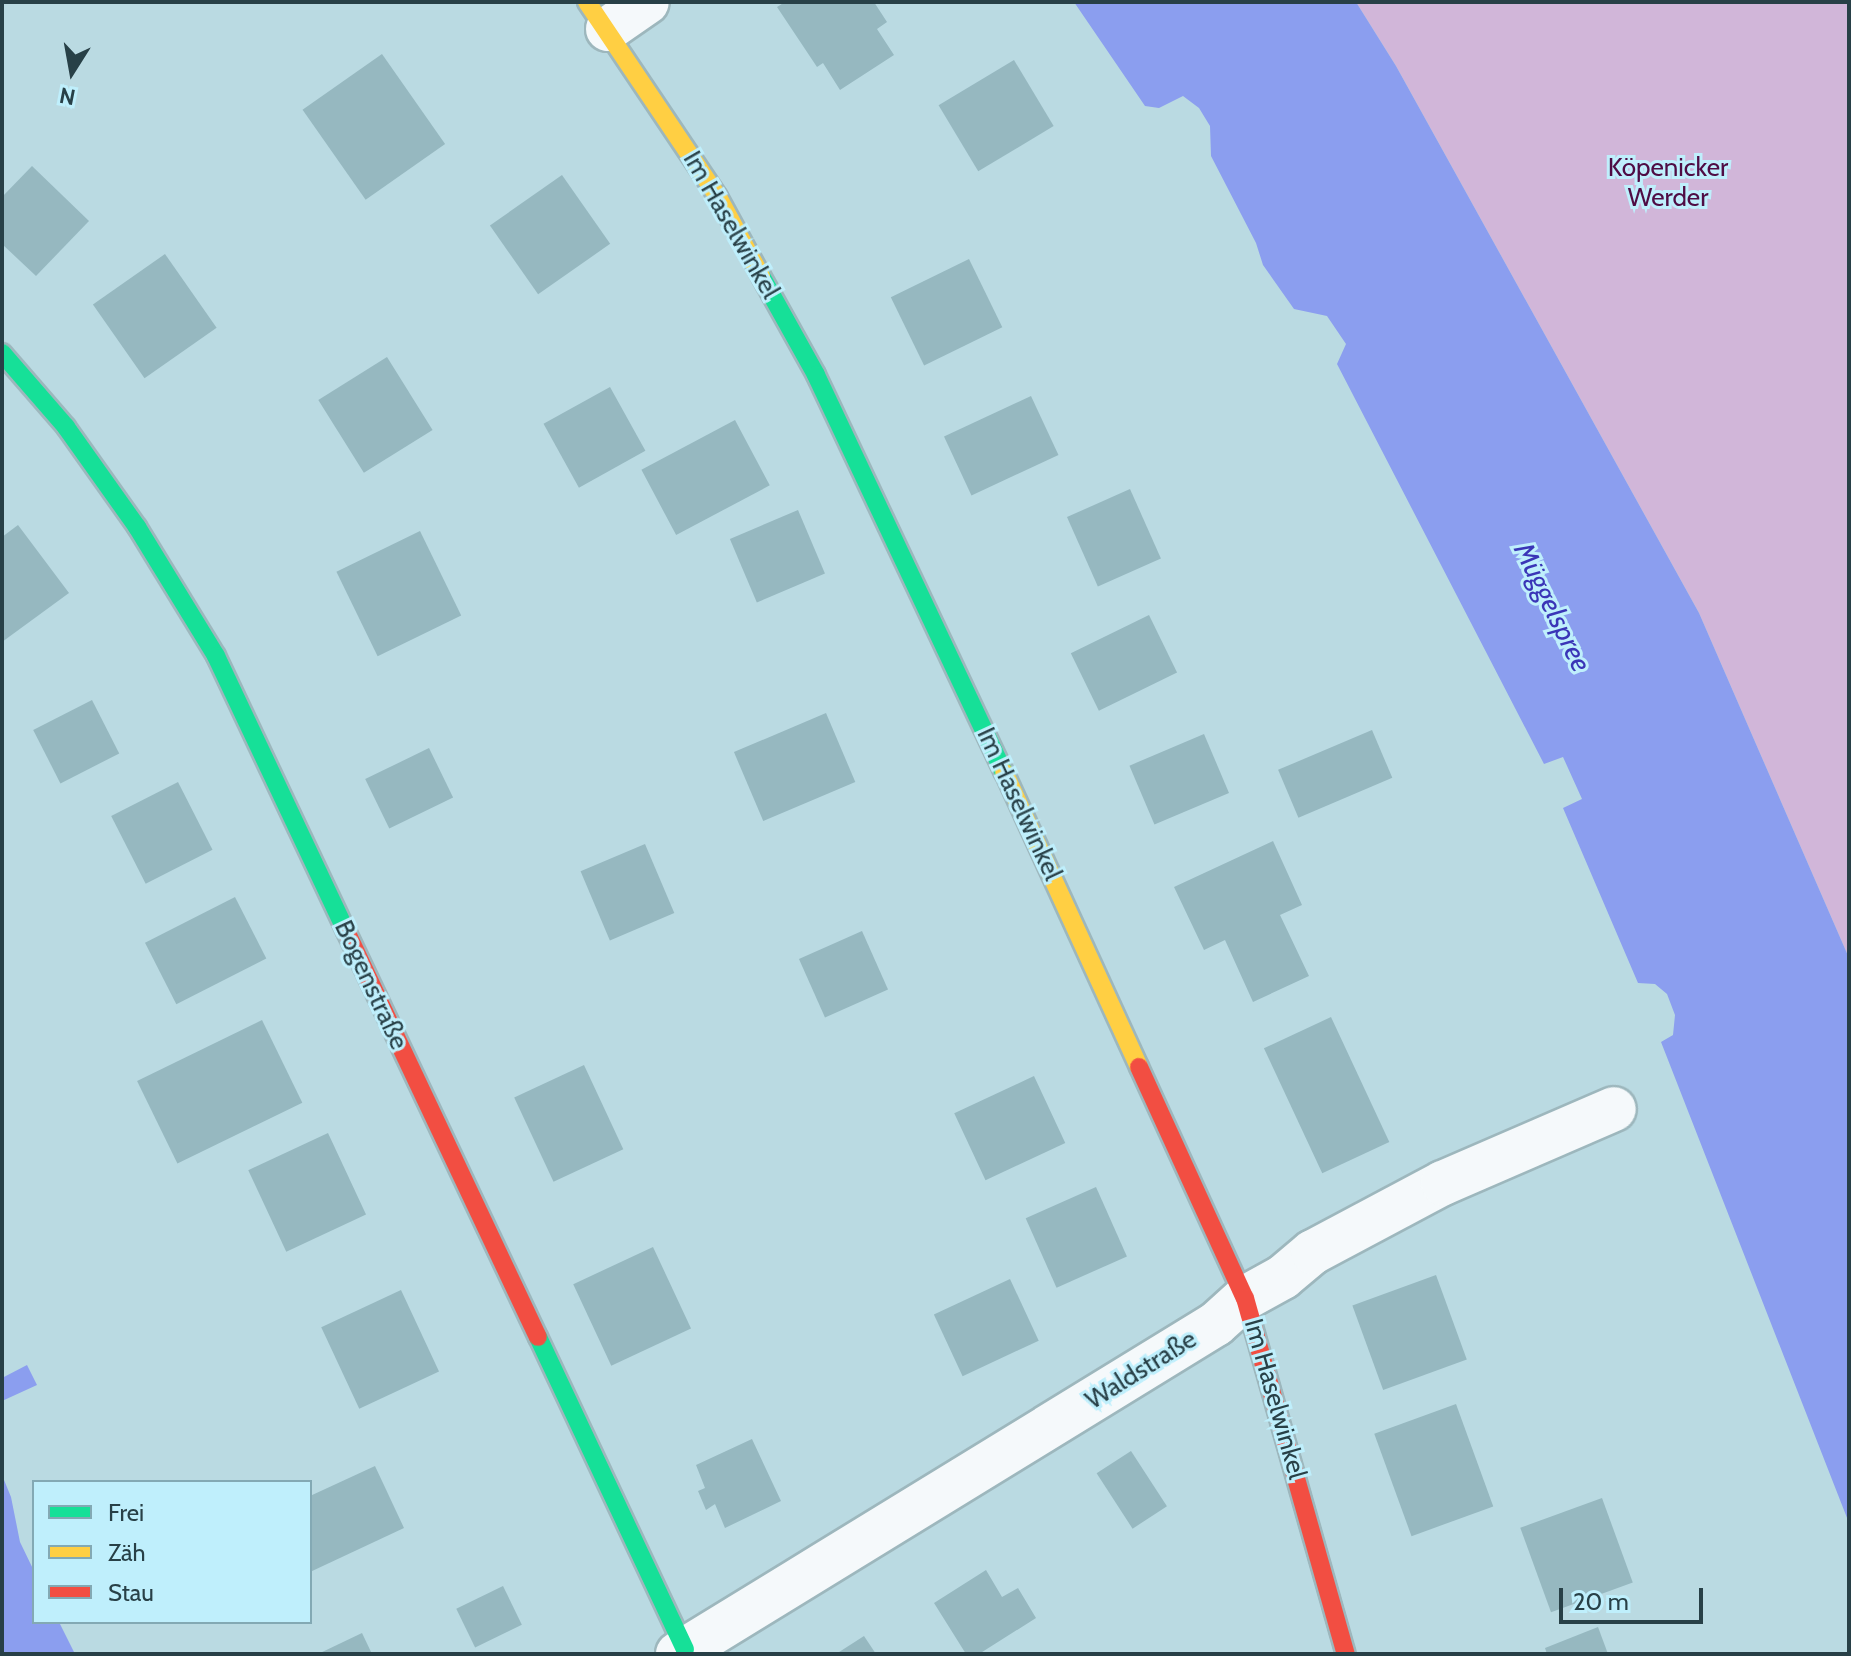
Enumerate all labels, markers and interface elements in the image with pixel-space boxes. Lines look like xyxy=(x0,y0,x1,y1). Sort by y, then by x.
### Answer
north arrow xyxy=(32,32,112,112)
text: N xyxy=(57,81,78,111)
street label: Im Haselwinkel xyxy=(676,146,786,304)
park label: Köpenicker Werder xyxy=(1608,152,1728,214)
water label: Müggelspree xyxy=(1507,537,1599,677)
street label: Im Haselwinkel xyxy=(970,723,1068,885)
street label: Bogenstraße xyxy=(328,915,414,1055)
street label: Im Haselwinkel xyxy=(1237,1315,1313,1483)
street label: Waldstraße xyxy=(1080,1324,1202,1416)
legend xyxy=(32,1480,312,1624)
text: Frei xyxy=(108,1498,144,1527)
text: Zäh xyxy=(108,1538,145,1567)
scale bar xyxy=(1563,1572,1707,1622)
text: Stau xyxy=(108,1578,154,1607)
text: 20 m xyxy=(1573,1587,1629,1616)

